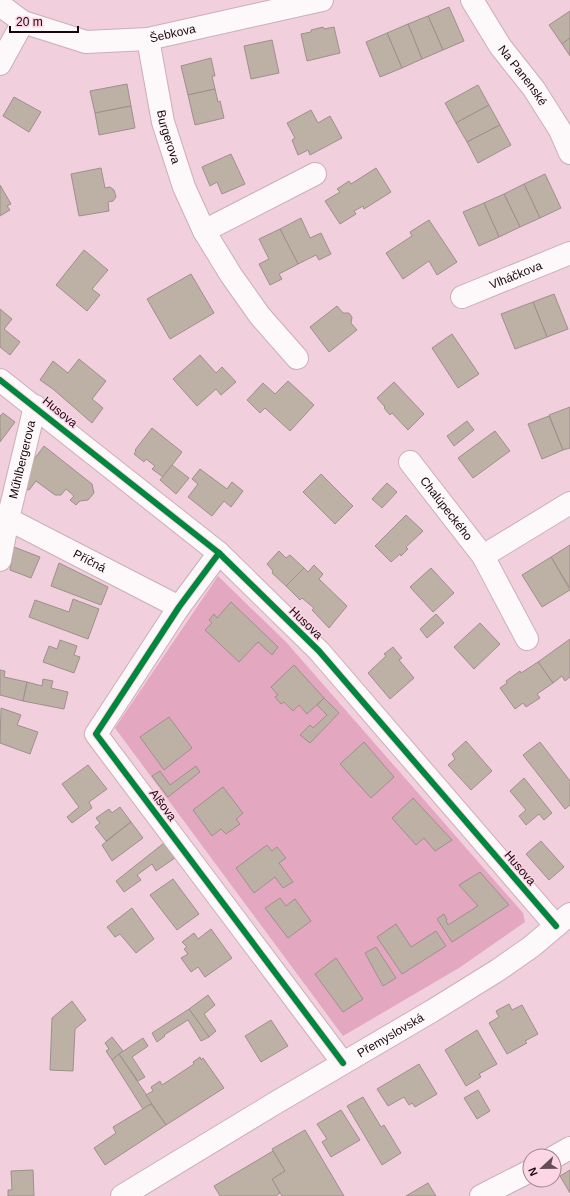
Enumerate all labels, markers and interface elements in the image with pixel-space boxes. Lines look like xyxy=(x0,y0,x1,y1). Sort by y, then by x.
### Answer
scale bar xyxy=(10,8,78,34)
text: 20 m xyxy=(16,15,43,29)
street label: Šebkova xyxy=(148,21,197,45)
street label: Na Panenské xyxy=(495,42,550,109)
street label: Burgerova xyxy=(154,109,183,166)
street label: Vlháčkova xyxy=(487,258,544,292)
street label: Husova xyxy=(40,394,80,430)
street label: Műhlbergerova xyxy=(6,419,38,500)
street label: Chalúpeckého xyxy=(417,474,475,543)
street label: Příčná xyxy=(71,547,109,575)
street label: Husova xyxy=(287,604,326,642)
street label: Alšova xyxy=(147,786,180,824)
street label: Husova xyxy=(501,848,539,888)
street label: Přemyslovská xyxy=(355,1010,427,1060)
north arrow xyxy=(522,1148,562,1188)
text: N xyxy=(526,1166,540,1178)

